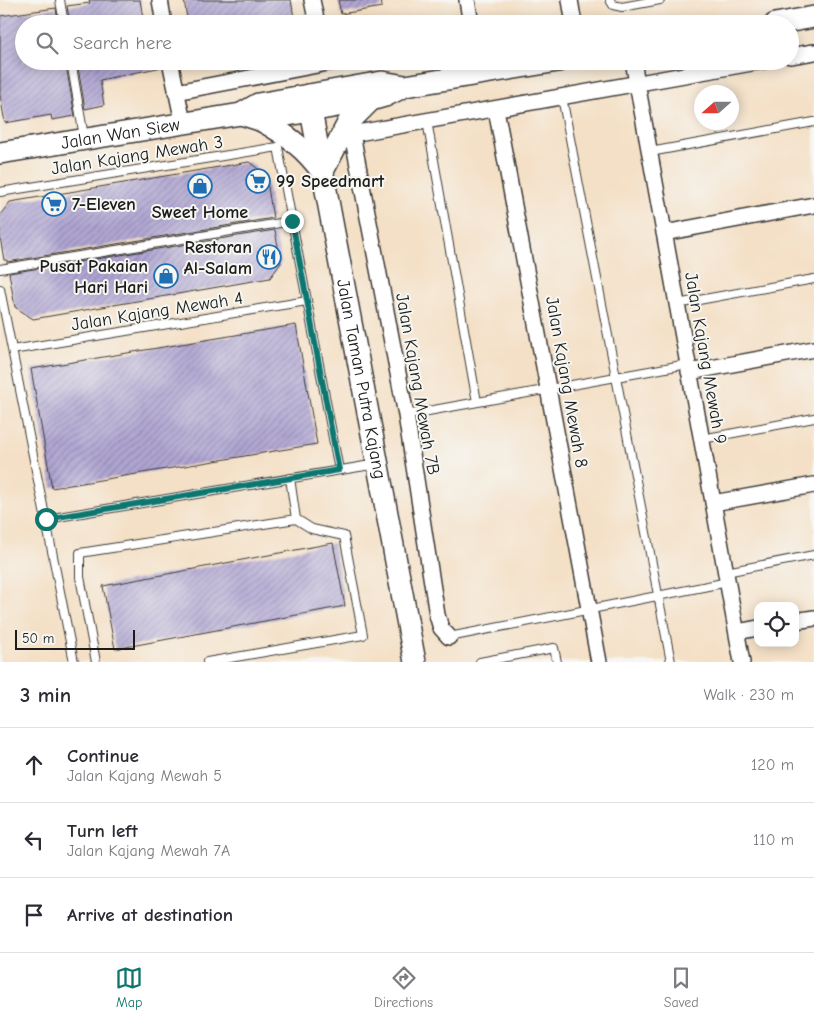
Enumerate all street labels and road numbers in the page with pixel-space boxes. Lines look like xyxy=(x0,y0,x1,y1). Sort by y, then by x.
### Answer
street label: Jalan Wan Siew xyxy=(59,114,182,154)
street label: Jalan Kajang Mewah 3 xyxy=(50,132,225,179)
street label: Jalan Kajang Mewah 9 xyxy=(680,271,731,446)
street label: Jalan Taman Putra Kajang xyxy=(332,277,390,481)
street label: Jalan Kajang Mewah 4 xyxy=(70,288,244,335)
street label: Jalan Kajang Mewah 7B xyxy=(391,292,444,477)
street label: Jalan Kajang Mewah 8 xyxy=(541,295,592,470)

